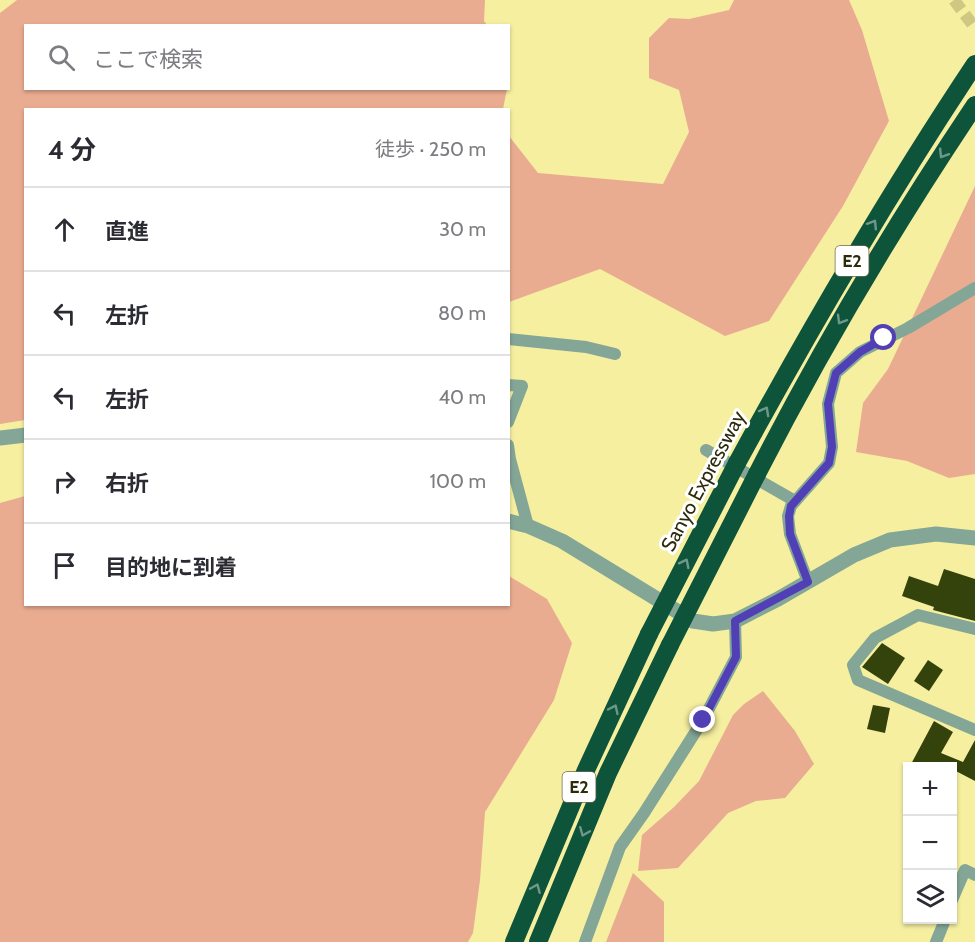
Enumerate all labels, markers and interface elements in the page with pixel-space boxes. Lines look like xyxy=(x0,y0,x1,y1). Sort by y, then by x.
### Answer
search box xyxy=(24,24,510,90)
icon: search xyxy=(45,41,78,74)
text: ここで検索 xyxy=(93,46,203,73)
text: 4 分 xyxy=(48,134,96,166)
text: 徒歩 · 250 m xyxy=(375,137,486,161)
one-way arrow xyxy=(939,148,951,158)
icon: ahead xyxy=(48,213,81,246)
text: 30 m xyxy=(439,217,486,241)
text: 直進 xyxy=(105,218,149,245)
one-way arrow xyxy=(866,220,877,231)
road number: E2 xyxy=(836,246,868,276)
icon: left xyxy=(48,297,81,330)
text: 80 m xyxy=(438,301,486,325)
text: 左折 xyxy=(105,302,149,329)
one-way arrow xyxy=(837,314,849,324)
route start xyxy=(870,324,896,350)
icon: left xyxy=(48,381,81,414)
text: 40 m xyxy=(438,385,486,409)
text: 左折 xyxy=(105,386,149,413)
street label: Sanyo Expressway xyxy=(656,407,750,555)
one-way arrow xyxy=(758,407,769,418)
icon: right xyxy=(48,465,81,498)
text: 100 m xyxy=(430,469,486,493)
text: 右折 xyxy=(105,470,149,497)
icon: arrive xyxy=(48,549,81,582)
text: 目的地に到着 xyxy=(105,554,237,581)
one-way arrow xyxy=(678,559,689,570)
one-way arrow xyxy=(607,705,619,716)
route end xyxy=(689,706,715,732)
map controls xyxy=(903,762,957,924)
button: + xyxy=(903,762,957,816)
road number: E2 xyxy=(562,772,596,802)
button: − xyxy=(903,816,957,870)
one-way arrow xyxy=(579,826,591,837)
button: layers xyxy=(903,870,957,924)
one-way arrow xyxy=(529,883,541,894)

